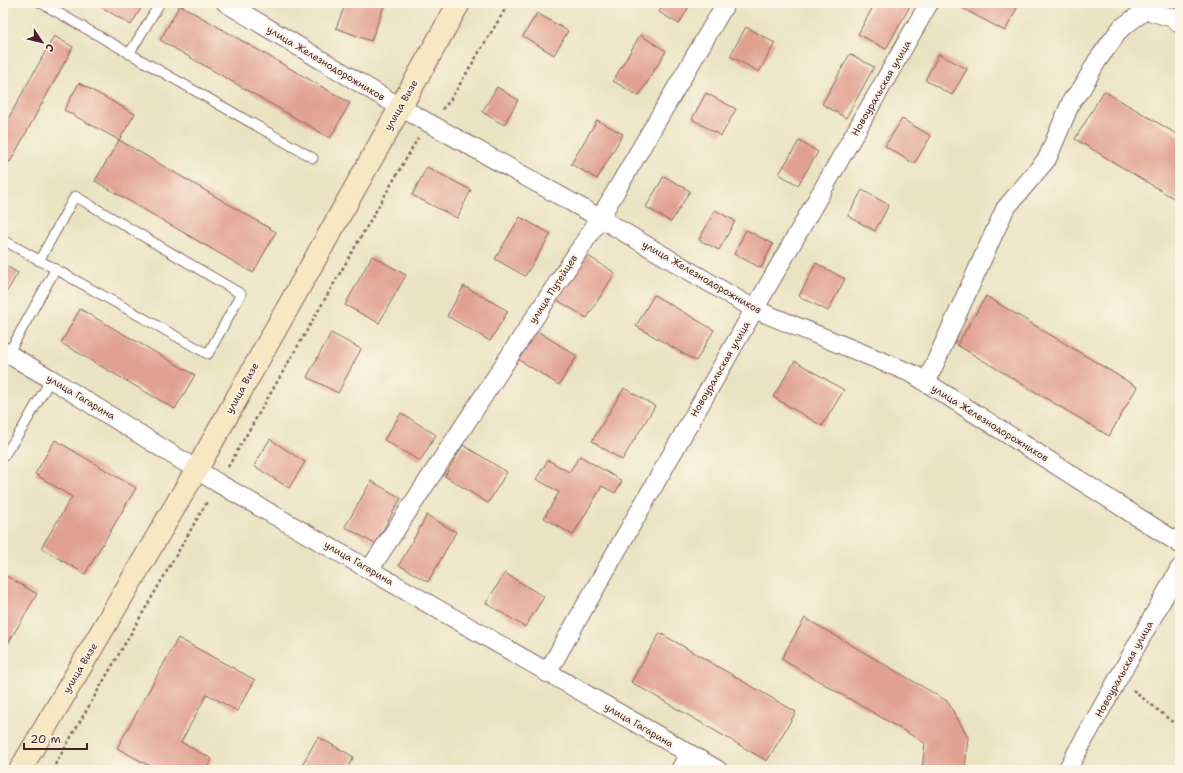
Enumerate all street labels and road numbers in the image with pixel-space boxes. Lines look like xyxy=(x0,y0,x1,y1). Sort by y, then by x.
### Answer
street label: улица Железнодорожников xyxy=(265,23,387,103)
street label: Новоуральская улица xyxy=(848,37,914,138)
street label: улица Визе xyxy=(381,77,421,133)
street label: улица Железнодорожников xyxy=(640,237,764,317)
street label: улица Путейцев xyxy=(526,252,580,326)
street label: Новоуральская улица xyxy=(687,318,753,419)
street label: улица Визе xyxy=(223,360,262,416)
street label: улица Гагарина xyxy=(44,371,118,423)
street label: улица Железнодорожников xyxy=(929,382,1051,464)
street label: улица Гагарина xyxy=(322,538,397,588)
street label: Новоуральская улица xyxy=(1092,618,1156,720)
street label: улица Визе xyxy=(60,640,100,696)
street label: улица Гагарина xyxy=(602,700,677,750)

